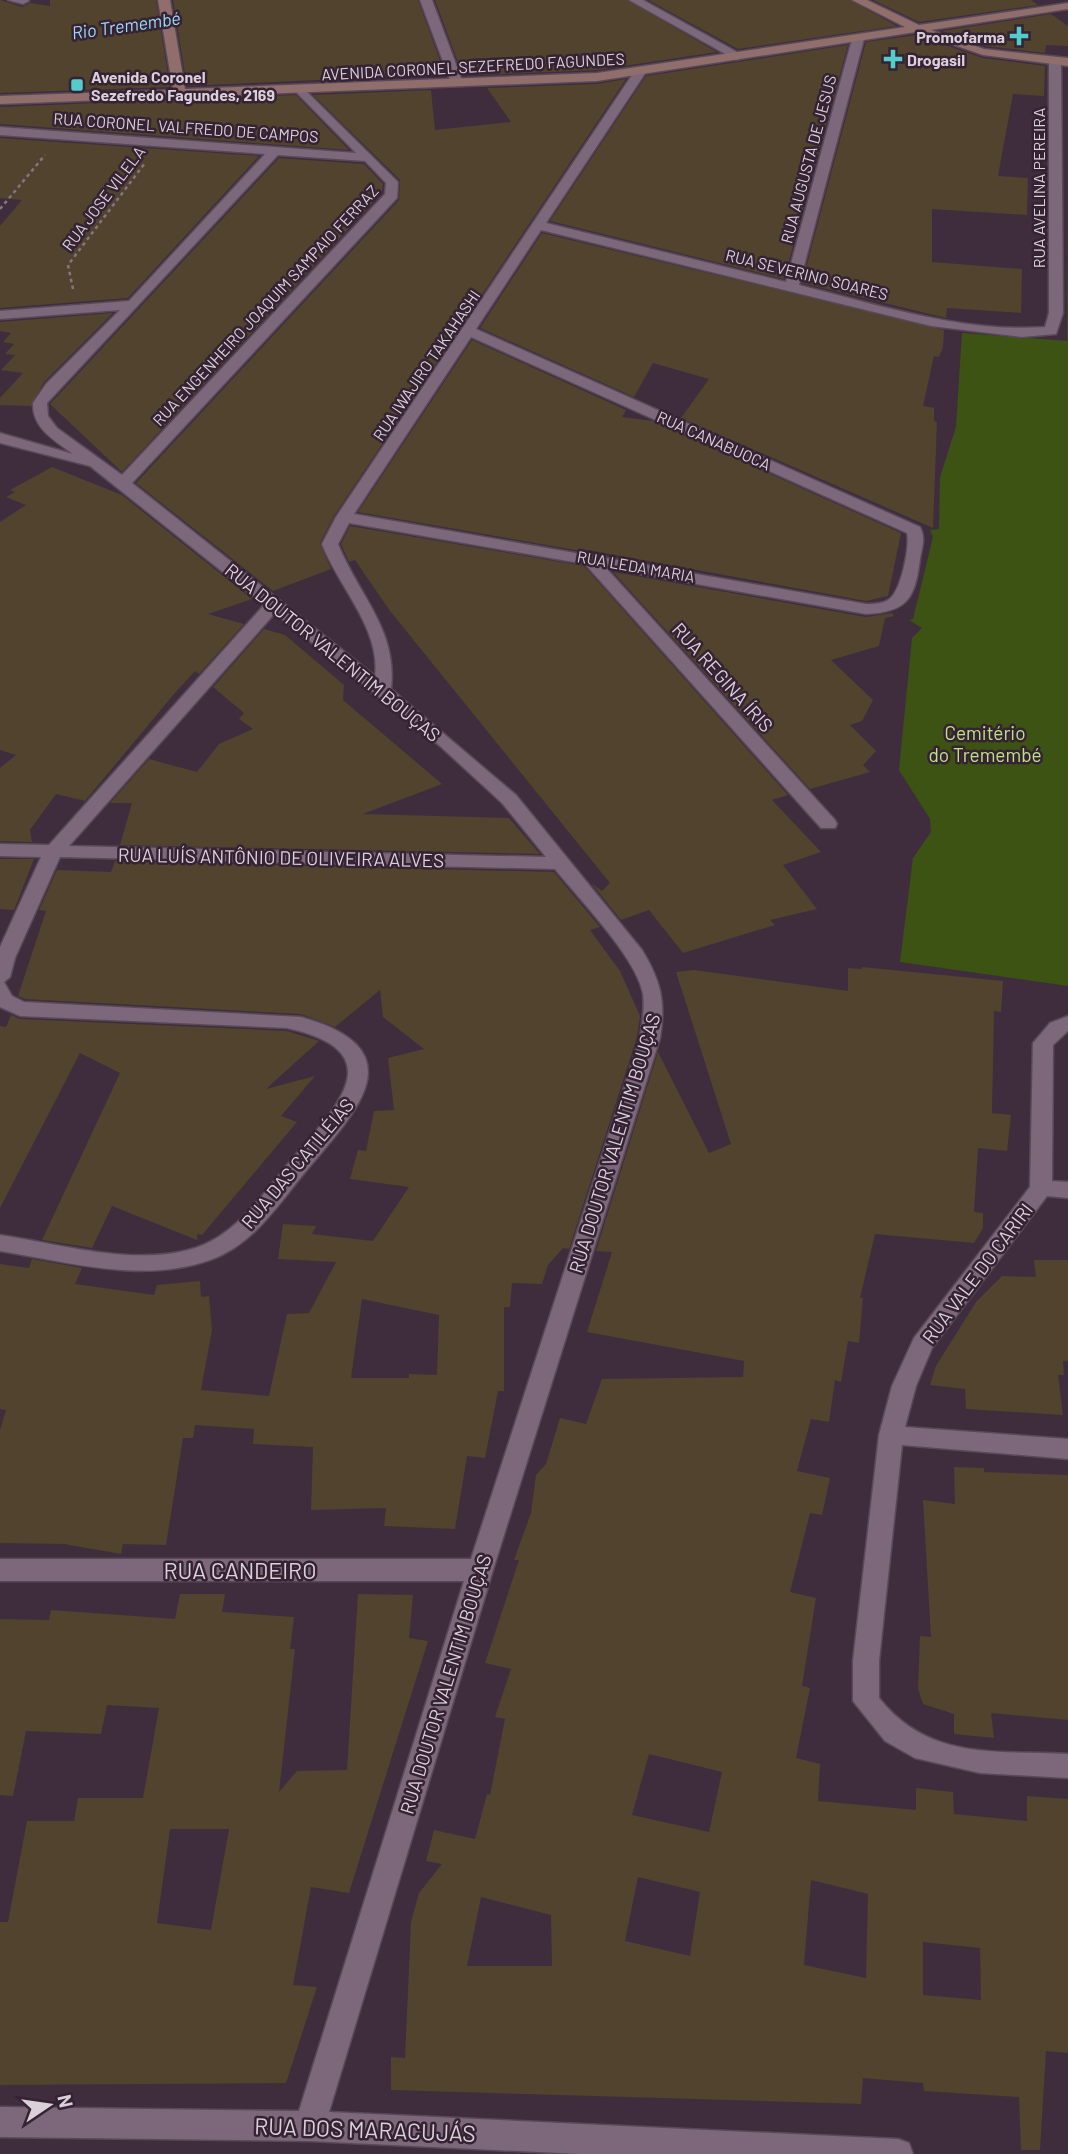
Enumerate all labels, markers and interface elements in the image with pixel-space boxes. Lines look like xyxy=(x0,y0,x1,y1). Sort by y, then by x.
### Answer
water label: Rio Tremembé xyxy=(70,6,182,44)
place label: Promofarma xyxy=(916,27,1005,46)
marker: Promofarma xyxy=(1011,28,1027,44)
street label: AVENIDA CORONEL SEZEFREDO FAGUNDES xyxy=(321,49,625,83)
place label: Drogasil xyxy=(907,50,965,69)
marker: Drogasil xyxy=(885,51,901,67)
place label: Avenida Coronel Sezefredo Fagundes, 2169 xyxy=(91,67,275,104)
street label: RUA AUGUSTA DE JESUS xyxy=(776,73,840,245)
marker: Avenida Coronel Sezefredo Fagundes, 2169 xyxy=(69,77,85,93)
street label: RUA AVELINA PEREIRA xyxy=(1029,107,1048,268)
street label: RUA CORONEL VALFREDO DE CAMPOS xyxy=(53,108,319,146)
street label: RUA JOSE VILELA xyxy=(58,142,149,254)
street label: RUA ENGENHEIRO JOAQUIM SAMPAIO FERRAZ xyxy=(148,181,382,429)
street label: RUA SEVERINO SOARES xyxy=(724,245,890,303)
street label: RUA IWAJIRO TAKAHASHI xyxy=(369,286,483,444)
street label: RUA CANABUOCA xyxy=(654,406,774,474)
street label: RUA LEDA MARIA xyxy=(576,546,696,586)
street label: RUA DOUTOR VALENTIM BOUÇAS xyxy=(221,558,445,746)
street label: RUA REGINA ÍRIS xyxy=(668,617,778,737)
park label: Cemitério do Tremembé xyxy=(928,721,1042,766)
street label: RUA LUÍS ANTÔNIO DE OLIVEIRA ALVES xyxy=(118,843,444,871)
street label: RUA DOUTOR VALENTIM BOUÇAS xyxy=(563,1010,665,1276)
street label: RUA DAS CATILÉIAS xyxy=(236,1093,358,1233)
street label: RUA VALE DO CARIRI xyxy=(917,1198,1037,1348)
street label: RUA DOUTOR VALENTIM BOUÇAS xyxy=(394,1551,496,1817)
street label: RUA CANDEIRO xyxy=(164,1556,316,1584)
north arrow xyxy=(14,2070,84,2140)
text: N xyxy=(53,2092,79,2110)
street label: RUA DOS MARACUJÁS xyxy=(254,2111,476,2147)

